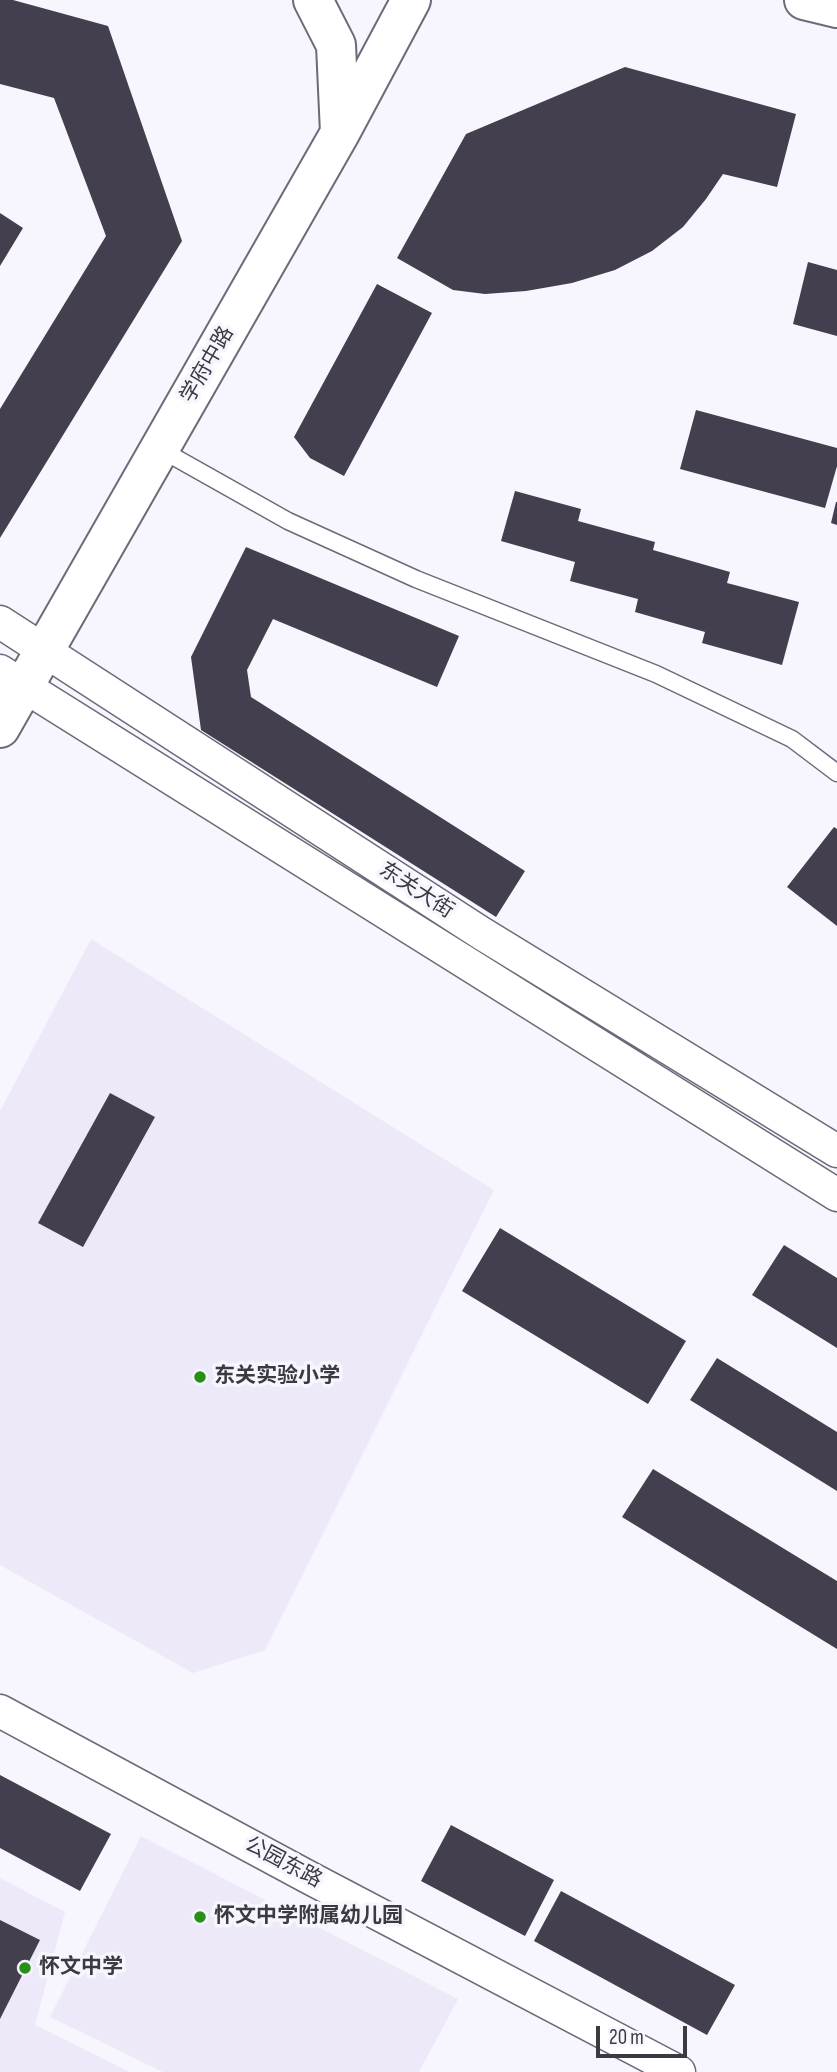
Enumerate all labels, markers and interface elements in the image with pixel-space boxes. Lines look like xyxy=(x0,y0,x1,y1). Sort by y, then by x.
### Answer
street label: 学府中路 xyxy=(176,322,240,408)
street label: 东关大街 xyxy=(374,858,458,924)
place label: 东关实验小学 xyxy=(214,1364,340,1390)
marker: 东关实验小学 xyxy=(192,1369,208,1385)
street label: 公园东路 xyxy=(240,1832,326,1894)
place label: 怀文中学附属幼儿园 xyxy=(214,1904,403,1930)
marker: 怀文中学附属幼儿园 xyxy=(192,1909,208,1925)
place label: 怀文中学 xyxy=(39,1955,123,1981)
marker: 怀文中学 xyxy=(17,1960,33,1976)
scale bar xyxy=(599,2012,690,2056)
text: 20 m xyxy=(609,2025,644,2050)

